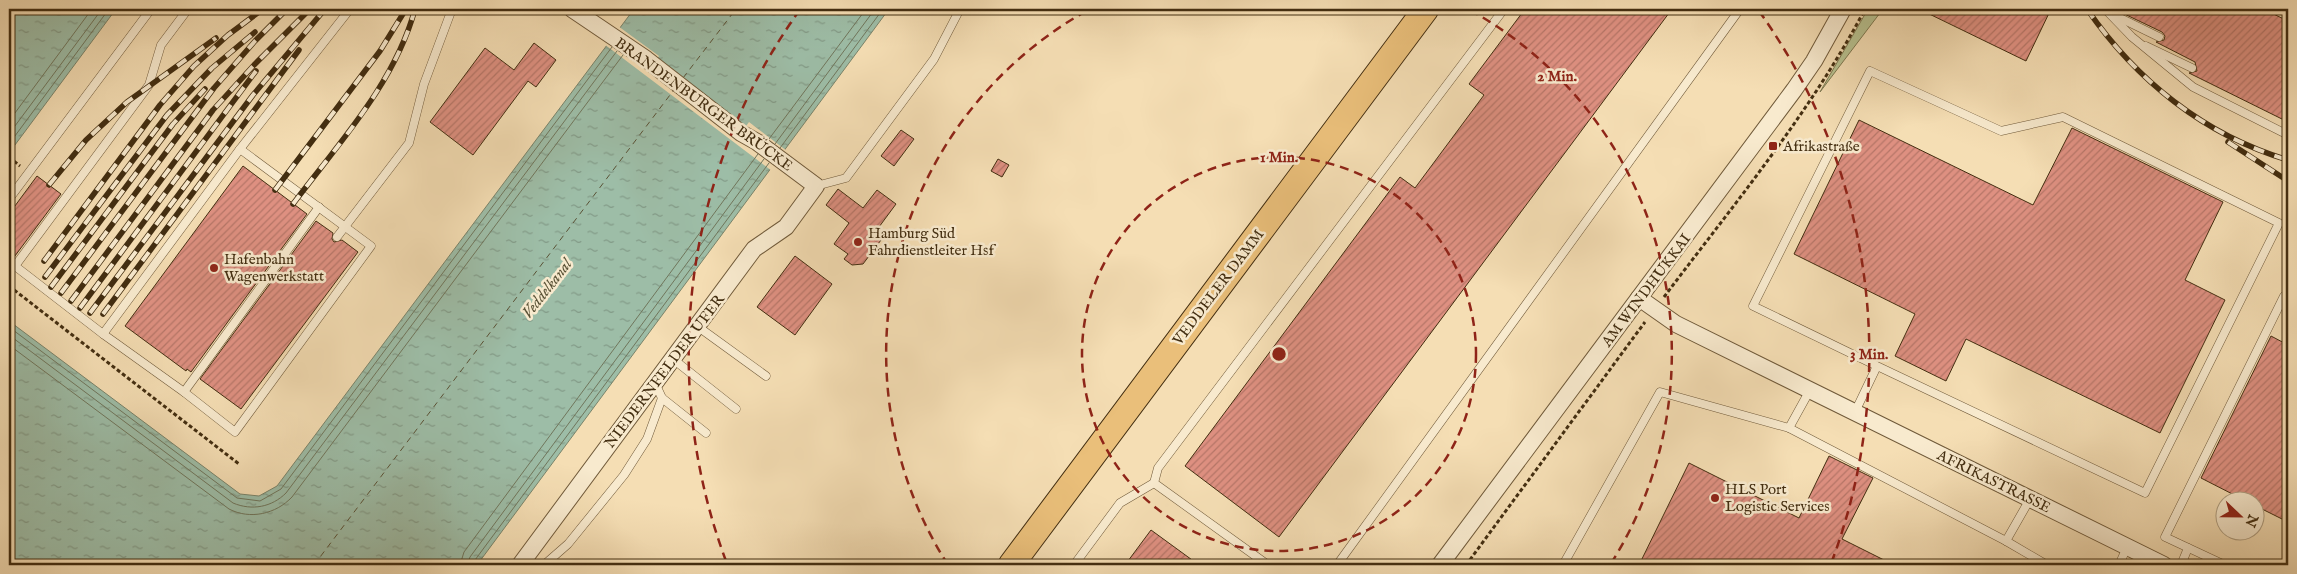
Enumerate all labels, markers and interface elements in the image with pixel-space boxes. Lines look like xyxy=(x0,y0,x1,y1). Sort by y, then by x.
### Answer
street label: BRANDENBURGER BRÜCKE xyxy=(611,34,796,175)
text: 2 Min. xyxy=(1537,67,1577,86)
place label: Afrikastraße xyxy=(1782,137,1860,156)
marker: Afrikastraße xyxy=(1767,140,1779,152)
text: 1 Min. xyxy=(1260,148,1298,167)
place label: Hamburg Süd Fahrdienstleiter Hsf xyxy=(868,224,996,260)
street label: VEDDELER DAMM xyxy=(1168,226,1268,350)
street label: AM WINDHUKKAI xyxy=(1597,229,1696,352)
marker: Hamburg Süd Fahrdienstleiter Hsf xyxy=(852,236,864,248)
place label: Hafenbahn Wagenwerkstatt xyxy=(224,250,324,286)
water label: Veddelkanal xyxy=(518,254,578,323)
marker: Hafenbahn Wagenwerkstatt xyxy=(208,262,220,274)
street label: NIEDERNFELDER UFER xyxy=(600,290,729,452)
centre of rings xyxy=(1270,345,1288,363)
text: 3 Min. xyxy=(1850,345,1888,364)
street label: AFRIKASTRASSE xyxy=(1933,445,2054,517)
place label: HLS Port Logistic Services xyxy=(1725,480,1829,516)
marker: HLS Port Logistic Services xyxy=(1709,492,1721,504)
north arrow xyxy=(2214,492,2264,542)
text: N xyxy=(2241,511,2262,529)

